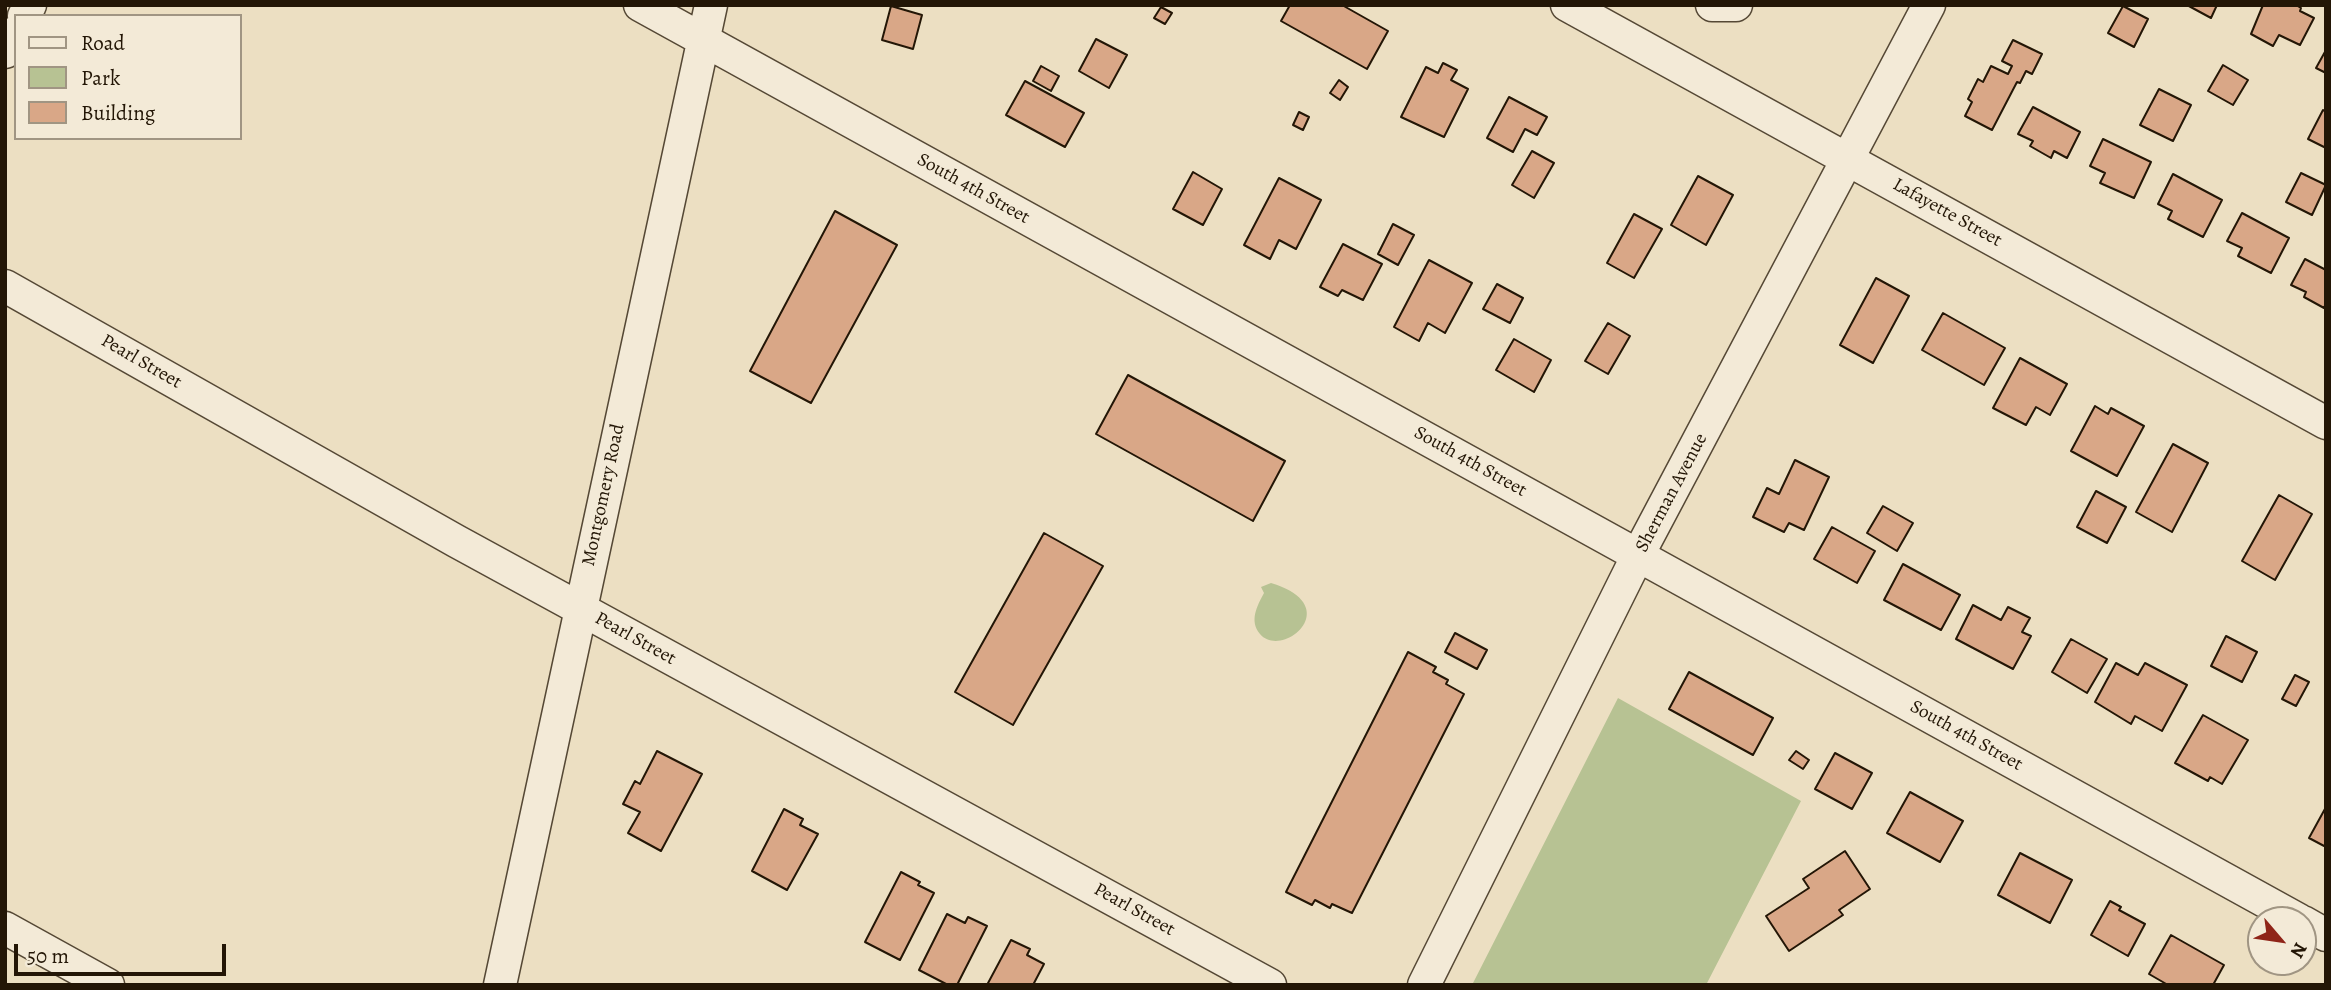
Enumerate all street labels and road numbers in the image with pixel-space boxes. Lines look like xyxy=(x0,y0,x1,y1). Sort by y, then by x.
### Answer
street label: South 4th Street xyxy=(913,149,1033,229)
street label: Lafayette Street xyxy=(1888,174,2006,252)
street label: Pearl Street xyxy=(97,330,185,394)
street label: Montgomery Road xyxy=(578,422,630,568)
street label: South 4th Street xyxy=(1410,422,1530,502)
street label: Sherman Avenue xyxy=(1631,430,1713,556)
street label: Pearl Street xyxy=(590,607,680,671)
street label: South 4th Street xyxy=(1906,696,2026,776)
street label: Pearl Street xyxy=(1089,878,1179,942)

